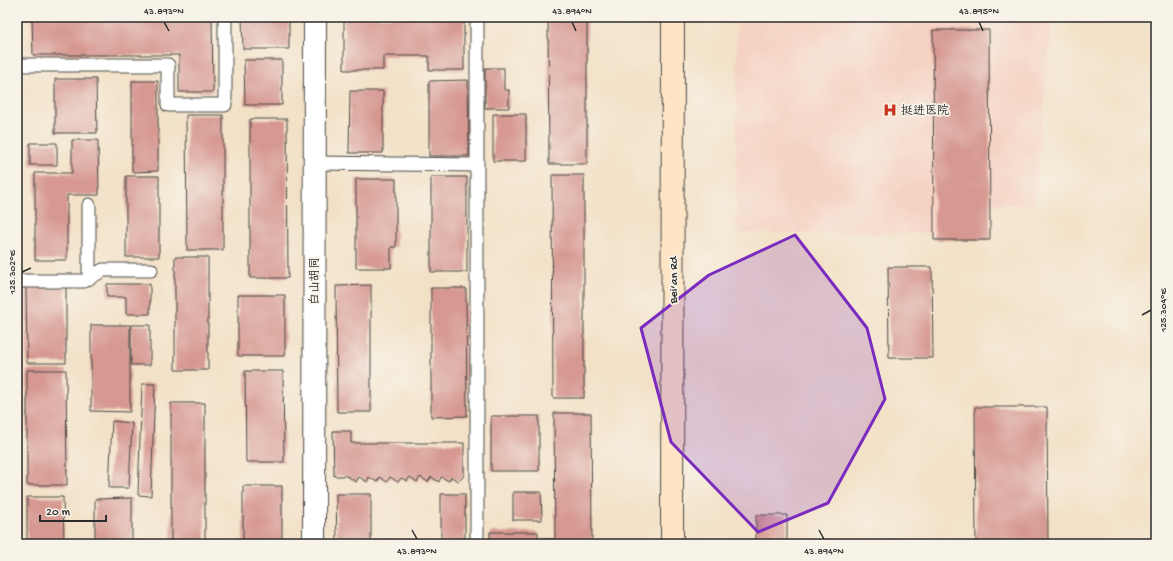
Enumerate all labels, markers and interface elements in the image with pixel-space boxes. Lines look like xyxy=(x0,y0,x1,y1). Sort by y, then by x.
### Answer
text: 43.893°N xyxy=(144,6,184,18)
text: 43.894°N xyxy=(552,6,592,18)
text: 43.895°N xyxy=(959,6,999,18)
hospital icon: 挺进医院 xyxy=(882,102,898,118)
place label: 挺进医院 xyxy=(901,103,949,119)
text: 125.302°E xyxy=(7,249,19,295)
street label: Bei’an Rd xyxy=(668,255,682,305)
street label: 白山胡同 xyxy=(308,257,323,305)
text: 125.304°E xyxy=(1158,287,1170,333)
scale bar xyxy=(40,497,106,523)
text: 20 m xyxy=(46,506,71,520)
text: 43.893°N xyxy=(397,546,437,558)
text: 43.894°N xyxy=(804,546,844,558)

